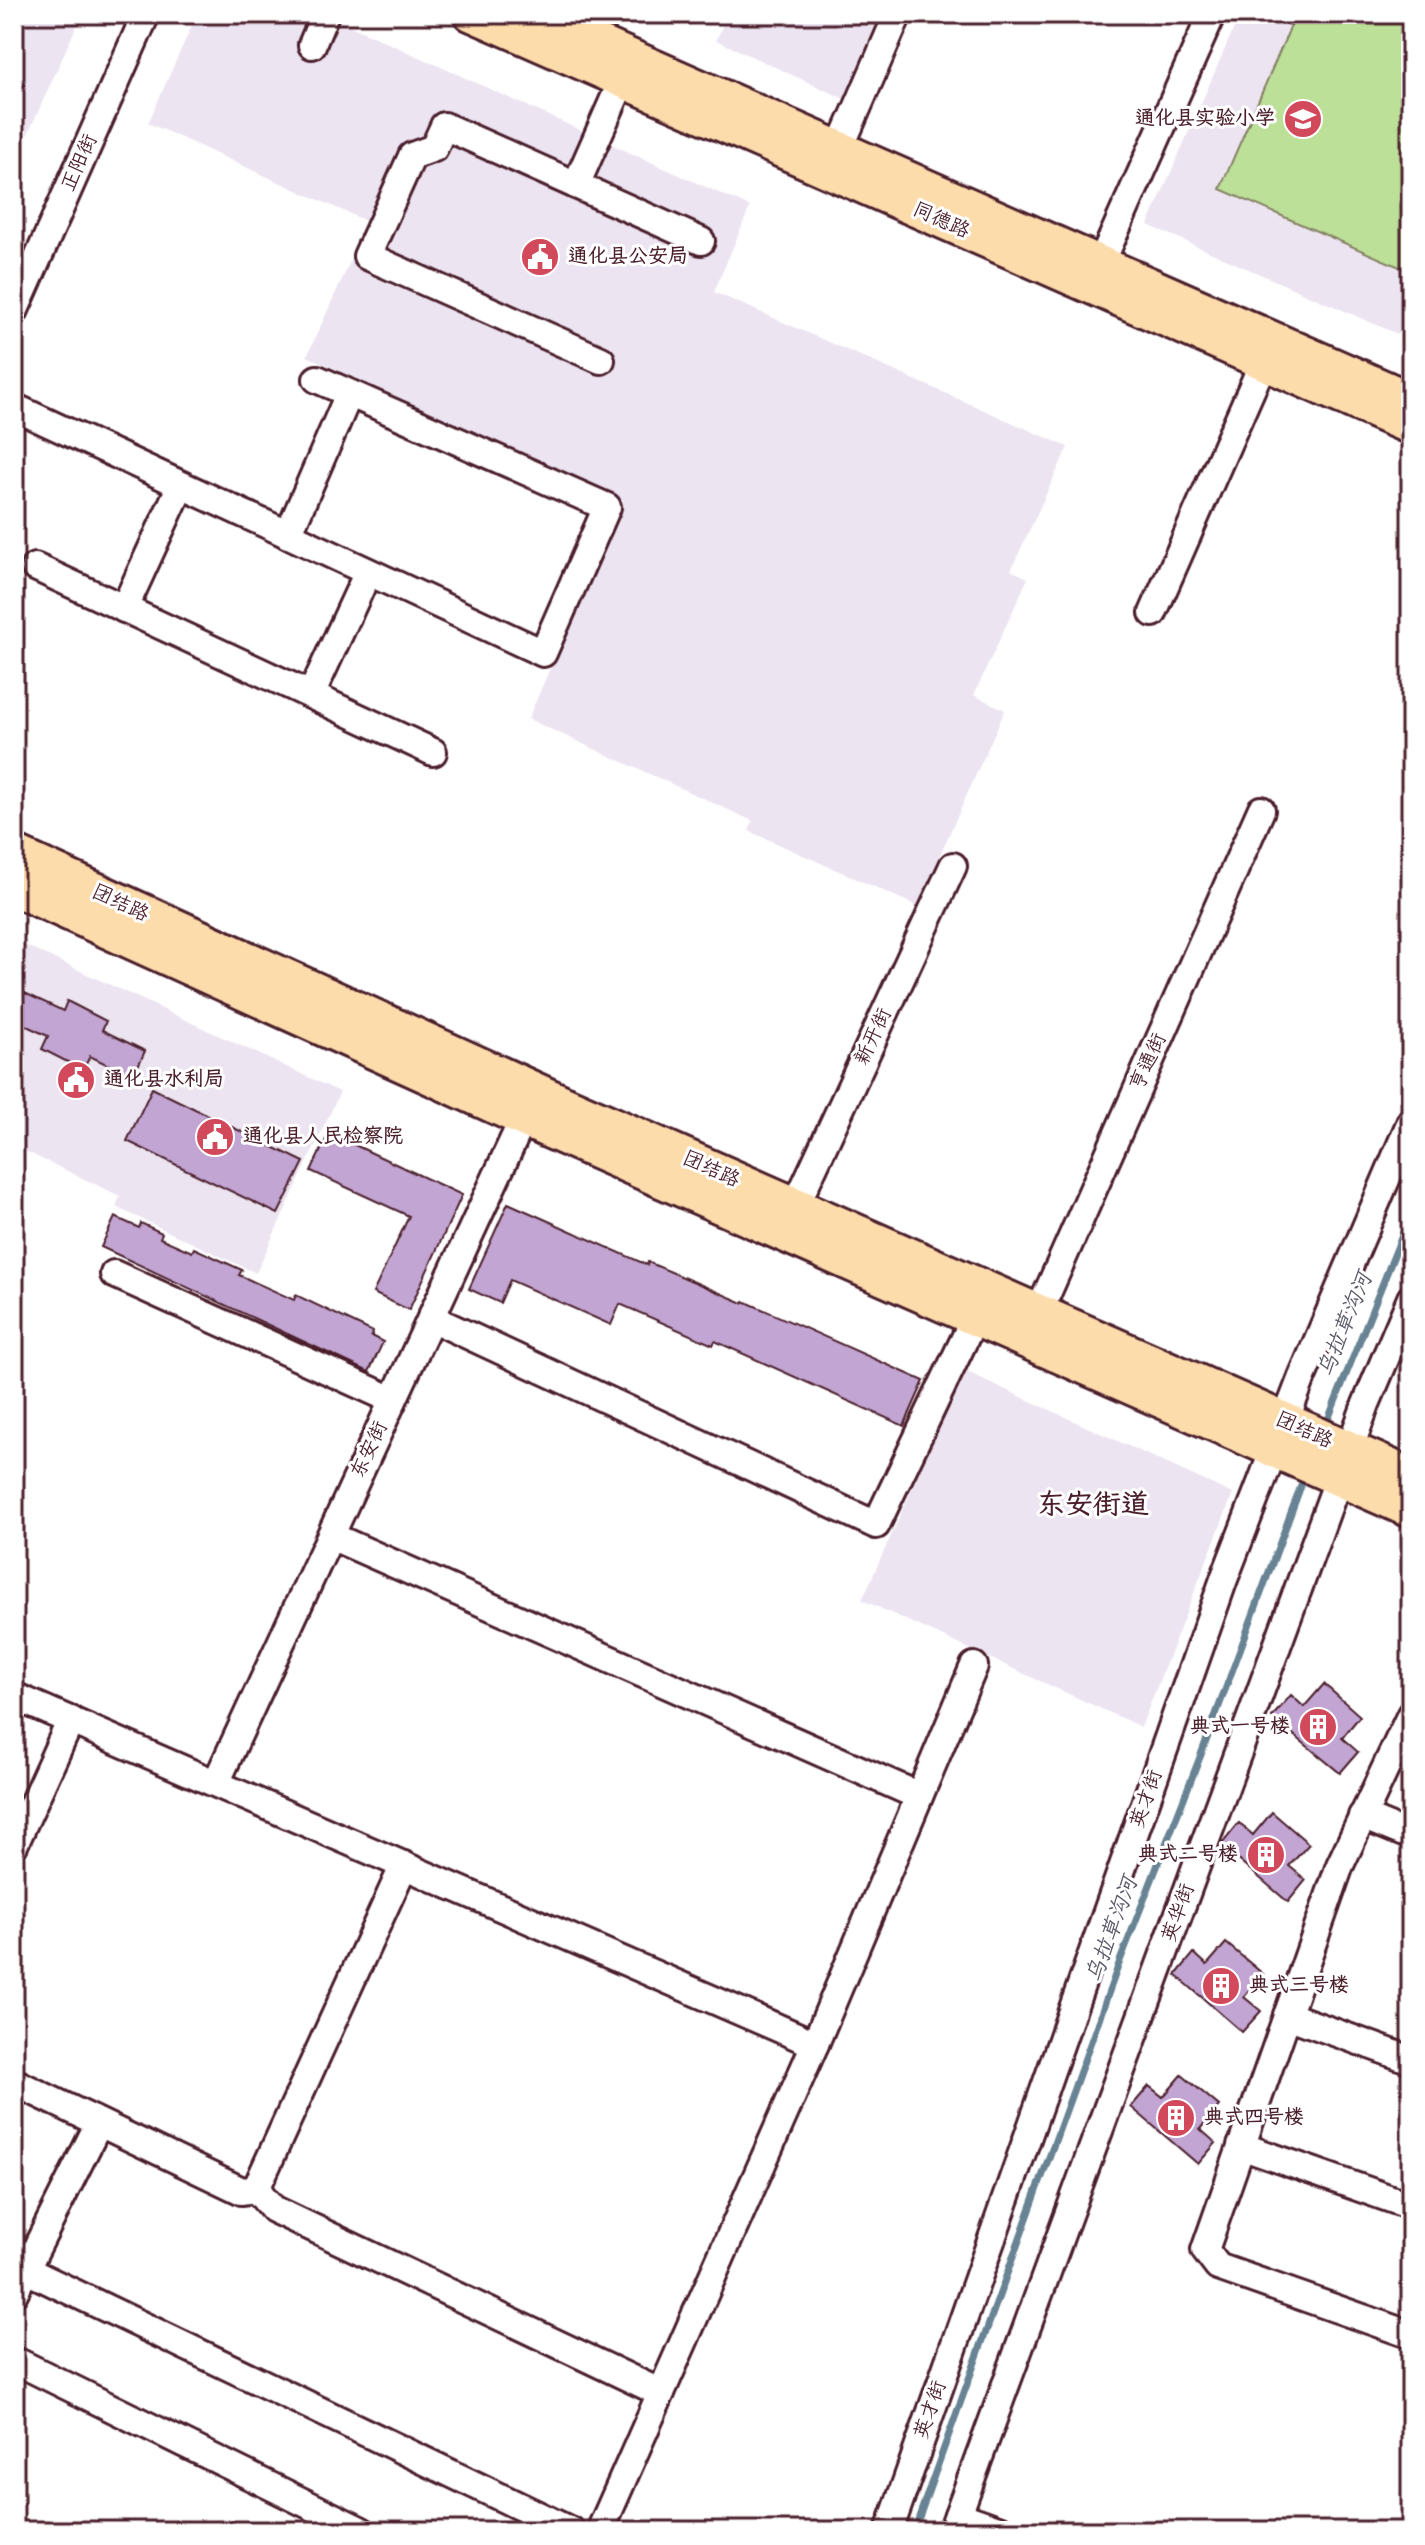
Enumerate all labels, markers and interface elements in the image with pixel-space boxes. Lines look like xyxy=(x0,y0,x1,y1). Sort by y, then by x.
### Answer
school or university icon: 通化县实验小学 xyxy=(1282,98,1324,140)
place label: 通化县实验小学 xyxy=(1135,103,1275,135)
street label: 正阳街 xyxy=(53,129,107,197)
street label: 同德路 xyxy=(907,194,976,248)
public building icon: 通化县公安局 xyxy=(519,236,561,278)
place label: 通化县公安局 xyxy=(568,241,688,273)
street label: 团结路 xyxy=(86,877,155,932)
street label: 新开街 xyxy=(847,1003,901,1071)
street label: 亨通街 xyxy=(1122,1028,1176,1096)
public building icon: 通化县水利局 xyxy=(55,1059,97,1101)
place label: 通化县水利局 xyxy=(104,1064,224,1096)
public building icon: 通化县人民检察院 xyxy=(194,1116,236,1158)
place label: 通化县人民检察院 xyxy=(243,1121,403,1153)
street label: 团结路 xyxy=(677,1143,746,1197)
water label: 乌拉草沟河 xyxy=(1309,1265,1384,1383)
street label: 团结路 xyxy=(1270,1404,1339,1458)
street label: 东安街 xyxy=(343,1416,397,1484)
district label: 东安街道 xyxy=(1037,1483,1149,1528)
building icon: 典式一号楼 xyxy=(1297,1706,1339,1748)
place label: 典式一号楼 xyxy=(1190,1711,1290,1743)
street label: 英才街 xyxy=(1122,1765,1172,1833)
building icon: 典式二号楼 xyxy=(1245,1834,1287,1876)
place label: 典式二号楼 xyxy=(1138,1839,1238,1871)
water label: 乌拉草沟河 xyxy=(1078,1870,1149,1988)
street label: 英华街 xyxy=(1154,1879,1204,1947)
building icon: 典式三号楼 xyxy=(1200,1965,1242,2007)
place label: 典式三号楼 xyxy=(1249,1970,1349,2002)
building icon: 典式四号楼 xyxy=(1155,2097,1197,2139)
place label: 典式四号楼 xyxy=(1204,2102,1304,2134)
street label: 英才街 xyxy=(906,2376,956,2444)

